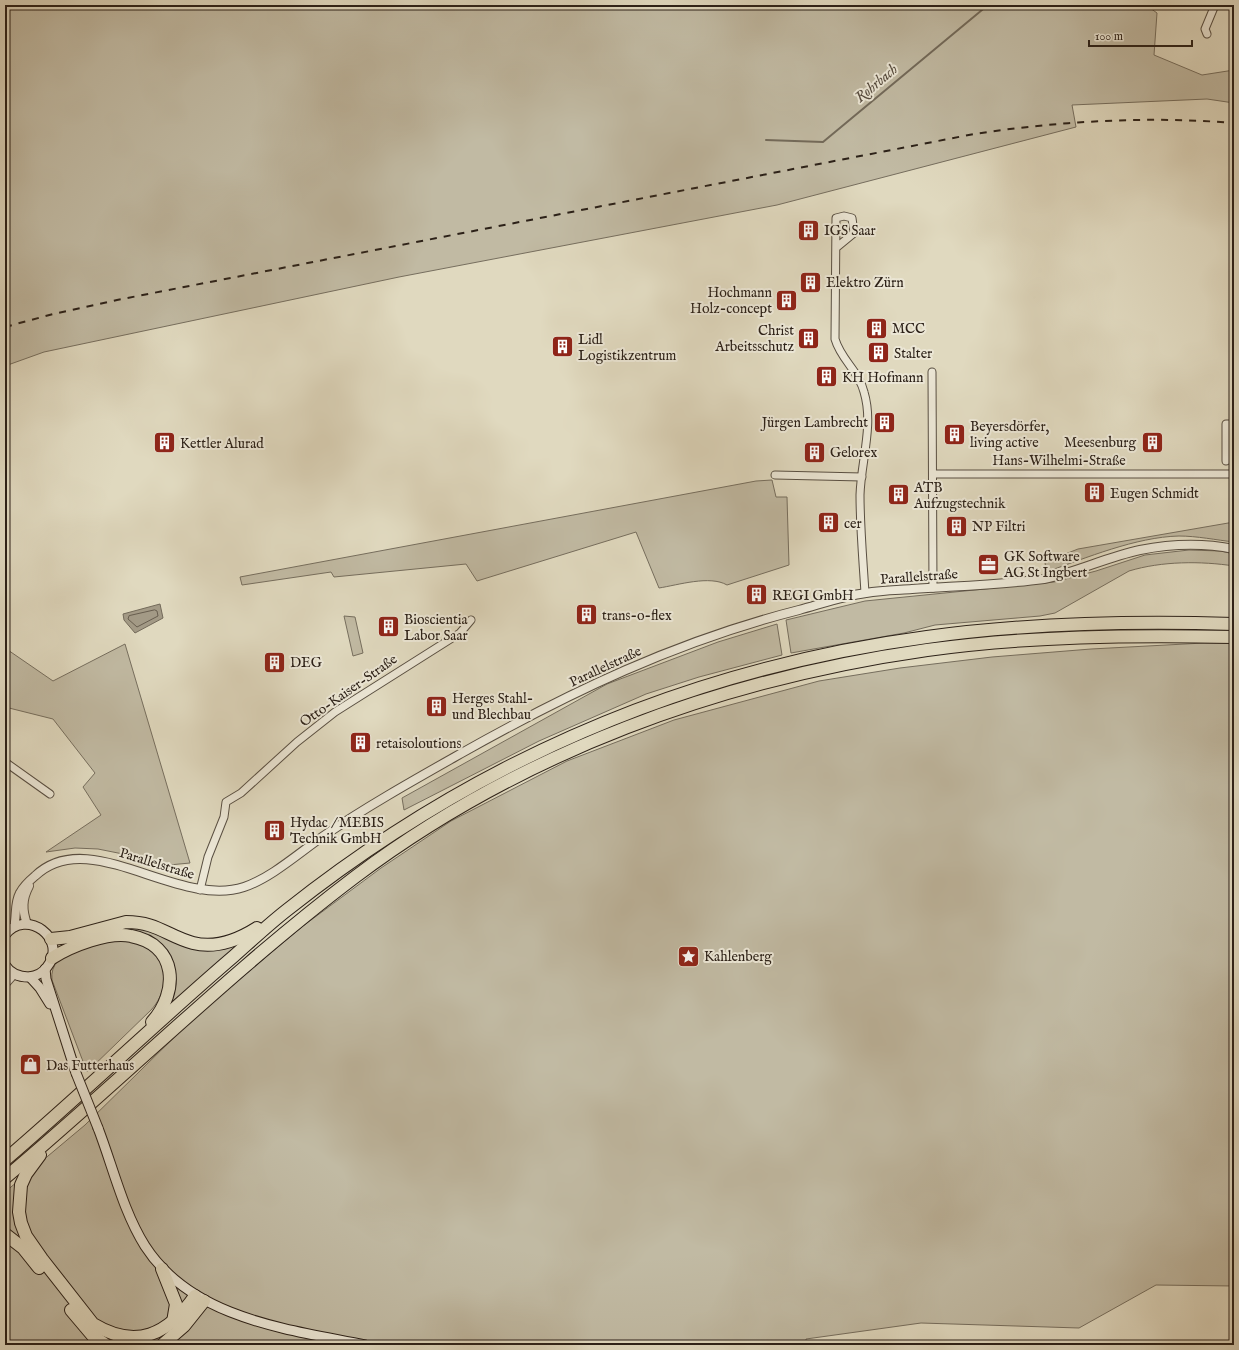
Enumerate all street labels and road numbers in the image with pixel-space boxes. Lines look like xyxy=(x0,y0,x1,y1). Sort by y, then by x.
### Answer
street label: Hans-Wilhelmi-Straße xyxy=(992,452,1126,470)
street label: Parallelstraße xyxy=(880,565,959,589)
street label: Parallelstraße xyxy=(566,642,645,691)
street label: Otto-Kaiser-Straße xyxy=(296,650,401,731)
street label: Parallelstraße xyxy=(117,844,197,884)

